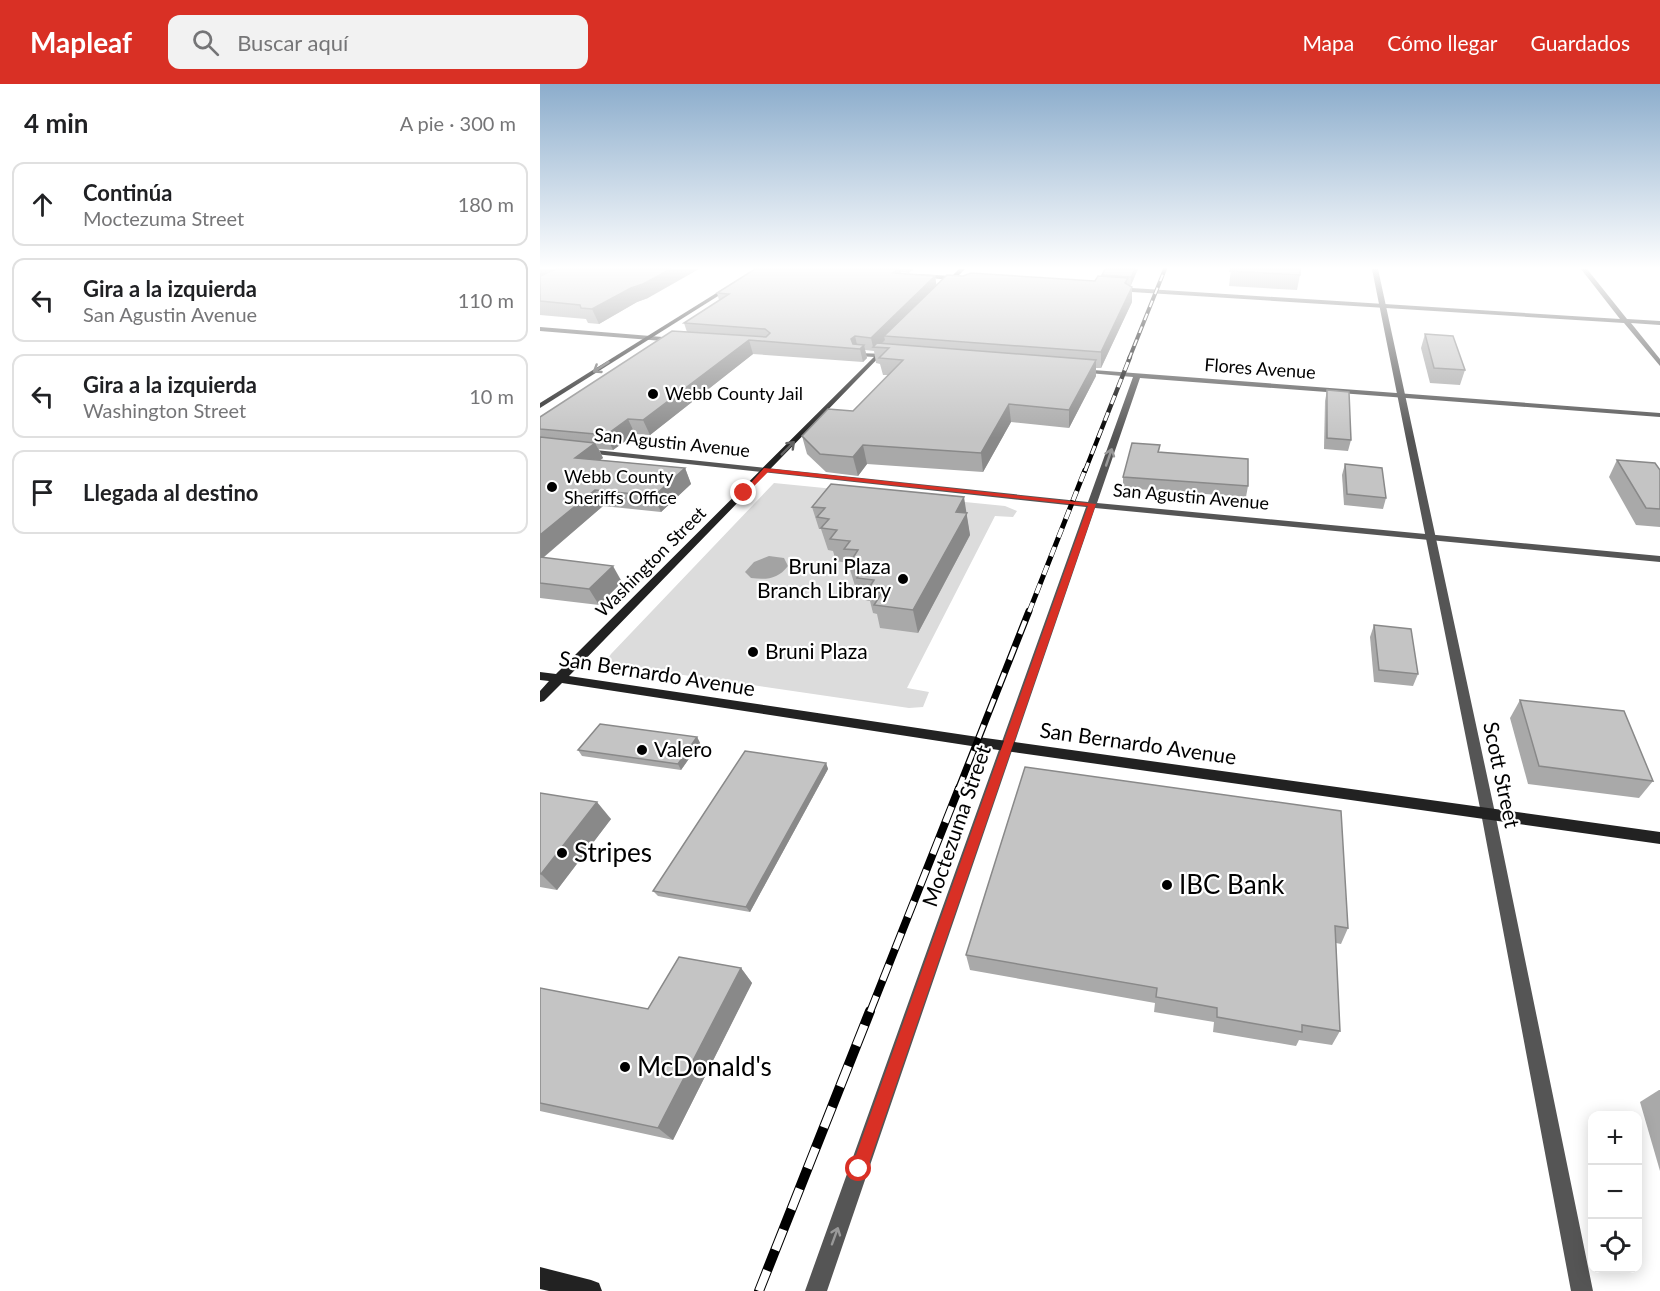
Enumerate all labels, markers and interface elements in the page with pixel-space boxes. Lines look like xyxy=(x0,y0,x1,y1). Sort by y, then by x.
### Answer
search box xyxy=(168,15,588,69)
text: Mapleaf xyxy=(30,25,132,59)
icon: search xyxy=(189,26,222,59)
text: Buscar aquí xyxy=(237,29,348,56)
text: Mapa xyxy=(1302,30,1354,55)
text: Cómo llegar xyxy=(1387,30,1498,55)
text: Guardados xyxy=(1531,30,1630,55)
text: 4 min xyxy=(24,107,88,139)
text: A pie · 300 m xyxy=(400,111,516,135)
text: Continúa xyxy=(83,179,172,206)
icon: ahead xyxy=(26,188,59,221)
text: 180 m xyxy=(458,192,514,216)
text: Moctezuma Street xyxy=(83,206,244,230)
text: Gira a la izquierda xyxy=(83,275,257,302)
icon: left xyxy=(26,284,59,317)
text: 110 m xyxy=(458,288,514,312)
text: San Agustin Avenue xyxy=(83,302,257,326)
street label: Flores Avenue xyxy=(1204,353,1316,383)
one-way arrow xyxy=(594,361,610,373)
text: Gira a la izquierda xyxy=(83,371,257,398)
icon: left xyxy=(26,380,59,413)
place label: Webb County Jail xyxy=(665,382,803,404)
text: 10 m xyxy=(469,384,514,408)
marker: Webb County Jail xyxy=(646,387,660,401)
text: Washington Street xyxy=(83,398,246,422)
street label: San Agustin Avenue xyxy=(593,423,751,461)
one-way arrow xyxy=(780,440,795,455)
one-way arrow xyxy=(1104,449,1115,467)
place label: Webb County Sheriffs Office xyxy=(564,465,677,508)
icon: arrive xyxy=(26,476,59,509)
street label: San Agustin Avenue xyxy=(1112,478,1270,514)
text: Llegada al destino xyxy=(83,479,259,506)
route end xyxy=(730,479,756,505)
marker: Webb County Sheriffs Office xyxy=(545,480,559,494)
street label: Washington Street xyxy=(591,501,710,621)
place label: Bruni Plaza Branch Library xyxy=(757,553,891,602)
marker: Bruni Plaza Branch Library xyxy=(896,572,910,586)
place label: Bruni Plaza xyxy=(765,638,868,663)
street label: San Bernardo Avenue xyxy=(557,645,757,700)
marker: Bruni Plaza xyxy=(746,645,760,659)
street label: San Bernardo Avenue xyxy=(1038,716,1238,769)
street label: Scott Street xyxy=(1479,719,1526,831)
place label: Valero xyxy=(654,736,712,761)
street label: Moctezuma Street xyxy=(916,741,995,910)
marker: Valero xyxy=(635,743,649,757)
place label: Stripes xyxy=(574,836,652,868)
marker: Stripes xyxy=(555,846,569,860)
place label: IBC Bank xyxy=(1179,868,1285,900)
marker: IBC Bank xyxy=(1160,878,1174,892)
place label: McDonald's xyxy=(637,1050,772,1082)
marker: McDonald's xyxy=(618,1060,632,1074)
map controls xyxy=(1588,1111,1642,1273)
button: + xyxy=(1588,1111,1642,1165)
route start xyxy=(845,1155,871,1181)
button: − xyxy=(1588,1165,1642,1219)
button: locate xyxy=(1588,1219,1642,1273)
one-way arrow xyxy=(831,1227,842,1246)

